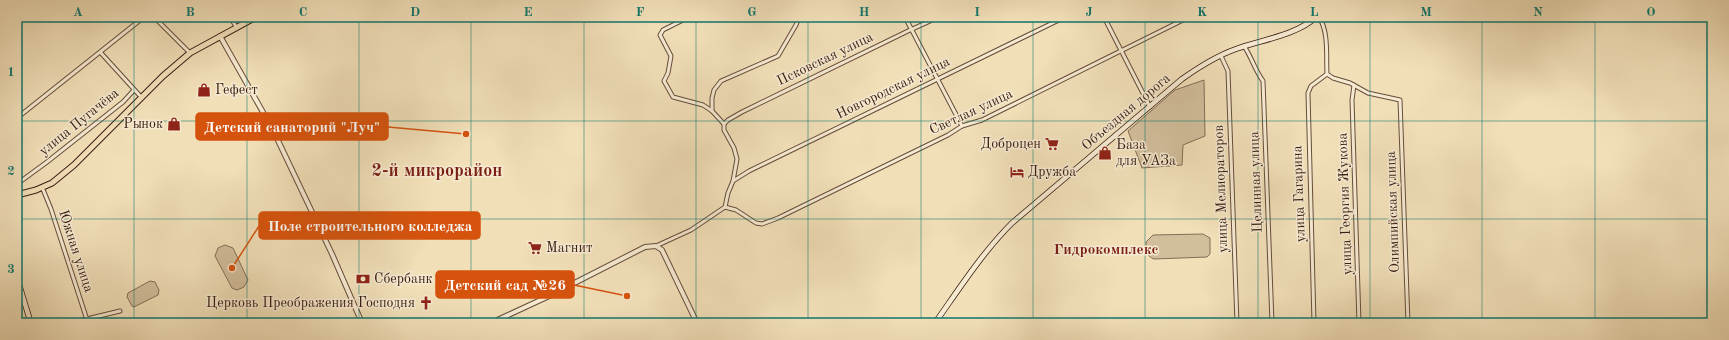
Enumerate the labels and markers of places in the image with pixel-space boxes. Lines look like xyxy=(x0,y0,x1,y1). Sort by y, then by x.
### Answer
shop icon: Гефест xyxy=(196,82,212,98)
place label: Гефест xyxy=(215,83,258,98)
callout: Детский санаторий "Луч" xyxy=(196,113,388,140)
shop icon: Рынок xyxy=(166,116,182,132)
place label: Рынок xyxy=(123,117,163,131)
supermarket icon: Доброцен xyxy=(1044,136,1060,152)
place label: Доброцен xyxy=(981,137,1041,151)
place label: База для УАЗа xyxy=(1116,138,1176,168)
shop icon: База для УАЗа xyxy=(1097,145,1113,161)
hotel icon: Дружба xyxy=(1009,164,1025,180)
place label: Дружба xyxy=(1028,165,1076,179)
callout: Поле строительного колледжа xyxy=(259,212,480,239)
supermarket icon: Магнит xyxy=(527,240,543,256)
place label: Магнит xyxy=(546,241,593,255)
bank icon: Сбербанк xyxy=(355,271,371,287)
callout: Детский сад №26 xyxy=(436,271,574,298)
place label: Сбербанк xyxy=(374,272,433,286)
church icon: Церковь Преображения Господня xyxy=(418,295,434,311)
place label: Церковь Преображения Господня xyxy=(206,296,415,310)

